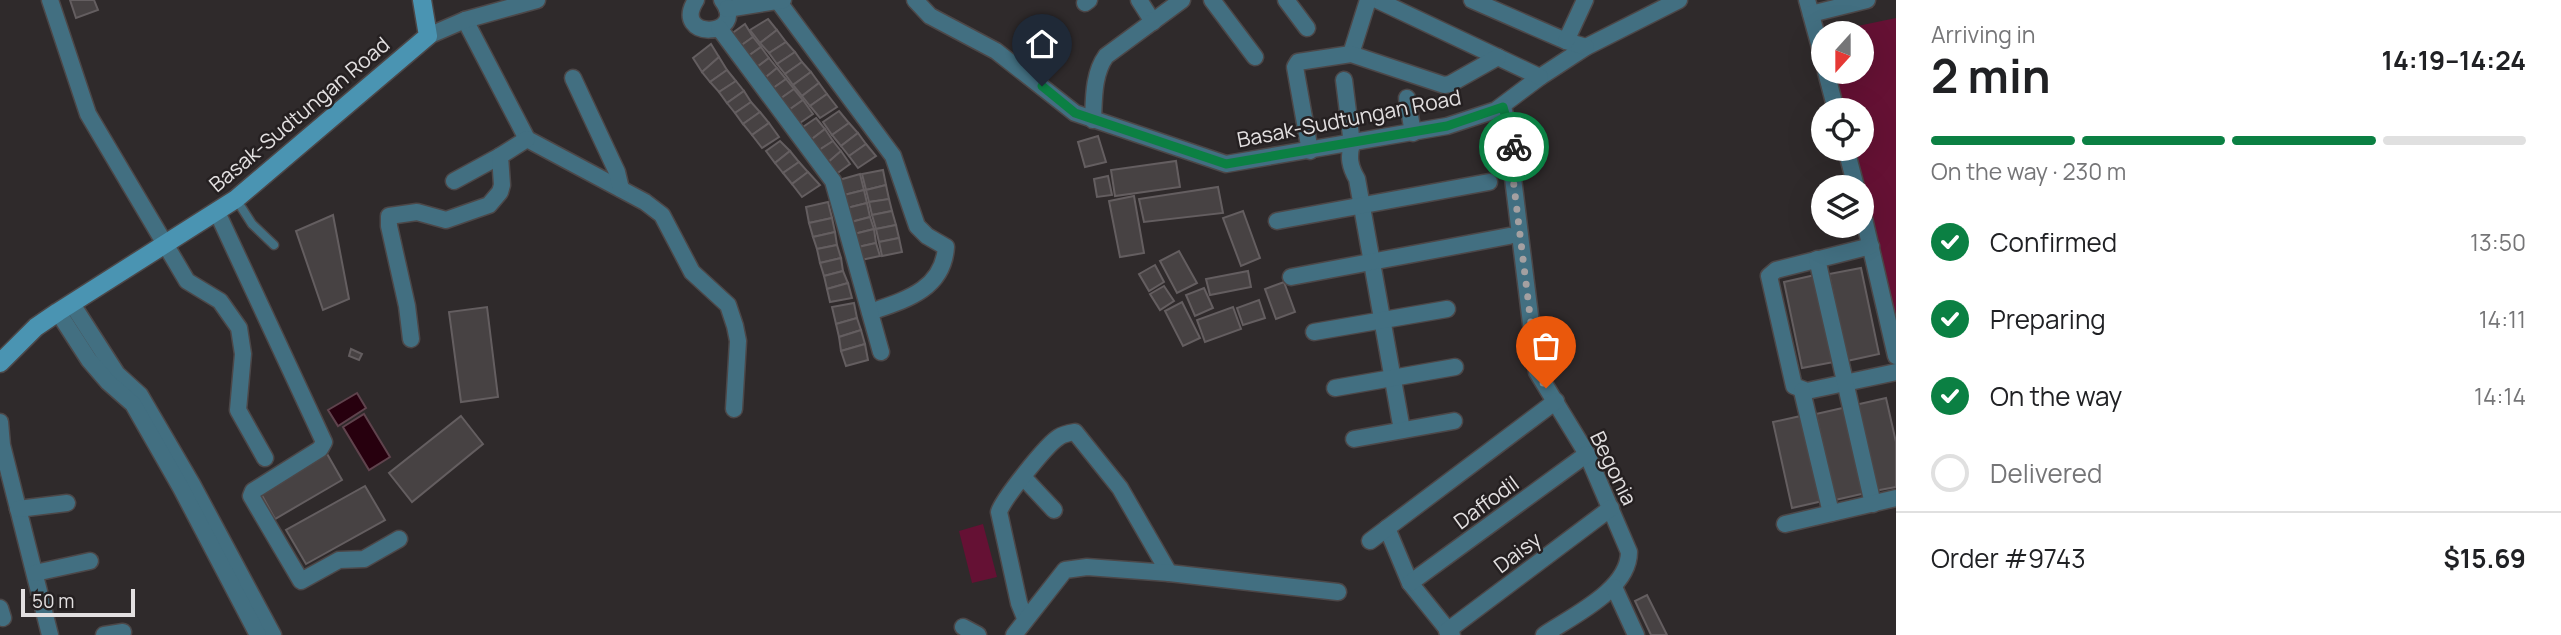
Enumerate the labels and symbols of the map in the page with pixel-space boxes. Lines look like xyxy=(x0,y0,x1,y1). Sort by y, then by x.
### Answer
pin xyxy=(1012,14,1072,86)
north arrow xyxy=(1811,21,1874,84)
street label: Basak-Sudtungan Road xyxy=(203,30,395,198)
street label: Basak-Sudtungan Road xyxy=(1235,83,1463,153)
courier xyxy=(1479,112,1549,182)
pin xyxy=(1516,316,1576,388)
street label: Begonia xyxy=(1584,426,1644,510)
street label: Daffodil xyxy=(1448,469,1524,535)
street label: Daisy xyxy=(1488,525,1546,579)
scale bar xyxy=(21,586,135,618)

